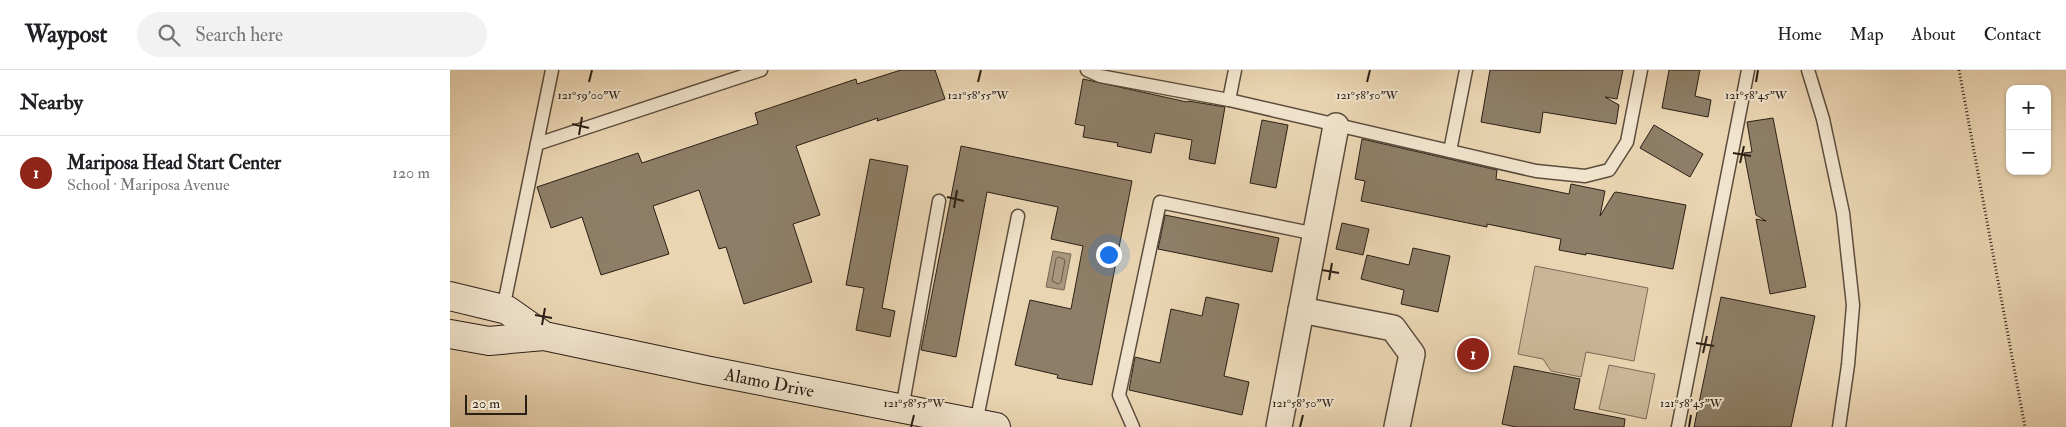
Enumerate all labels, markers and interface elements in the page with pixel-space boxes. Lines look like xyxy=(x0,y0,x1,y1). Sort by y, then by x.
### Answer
search box xyxy=(137,12,487,57)
text: Waypost xyxy=(25,19,107,50)
icon: search xyxy=(155,21,183,49)
text: Search here xyxy=(195,23,283,47)
text: Home xyxy=(1777,23,1822,46)
text: Map xyxy=(1850,23,1884,46)
text: About xyxy=(1912,23,1956,46)
text: Contact xyxy=(1984,23,2041,46)
map controls xyxy=(2006,85,2051,175)
button: + xyxy=(2006,85,2051,130)
text: 121°59'00"W xyxy=(557,88,621,103)
text: 121°58'55"W xyxy=(948,88,1009,103)
text: 121°58'50"W xyxy=(1336,88,1399,103)
text: 121°58'45"W xyxy=(1725,88,1788,103)
text: Nearby xyxy=(20,89,83,116)
button: − xyxy=(2006,130,2051,175)
text: Mariposa Head Start Center xyxy=(67,151,281,175)
text: 1 xyxy=(33,163,39,183)
text: 120 m xyxy=(392,163,430,183)
text: School · Mariposa Avenue xyxy=(67,175,230,195)
your location xyxy=(1096,242,1122,268)
pin: 1 xyxy=(1457,335,1489,373)
street label: Alamo Drive xyxy=(721,362,817,403)
scale bar xyxy=(465,392,528,415)
text: 20 m xyxy=(472,395,500,412)
text: 121°58'55"W xyxy=(884,396,945,411)
text: 121°58'50"W xyxy=(1272,396,1335,411)
text: 121°58'45"W xyxy=(1660,396,1723,411)

